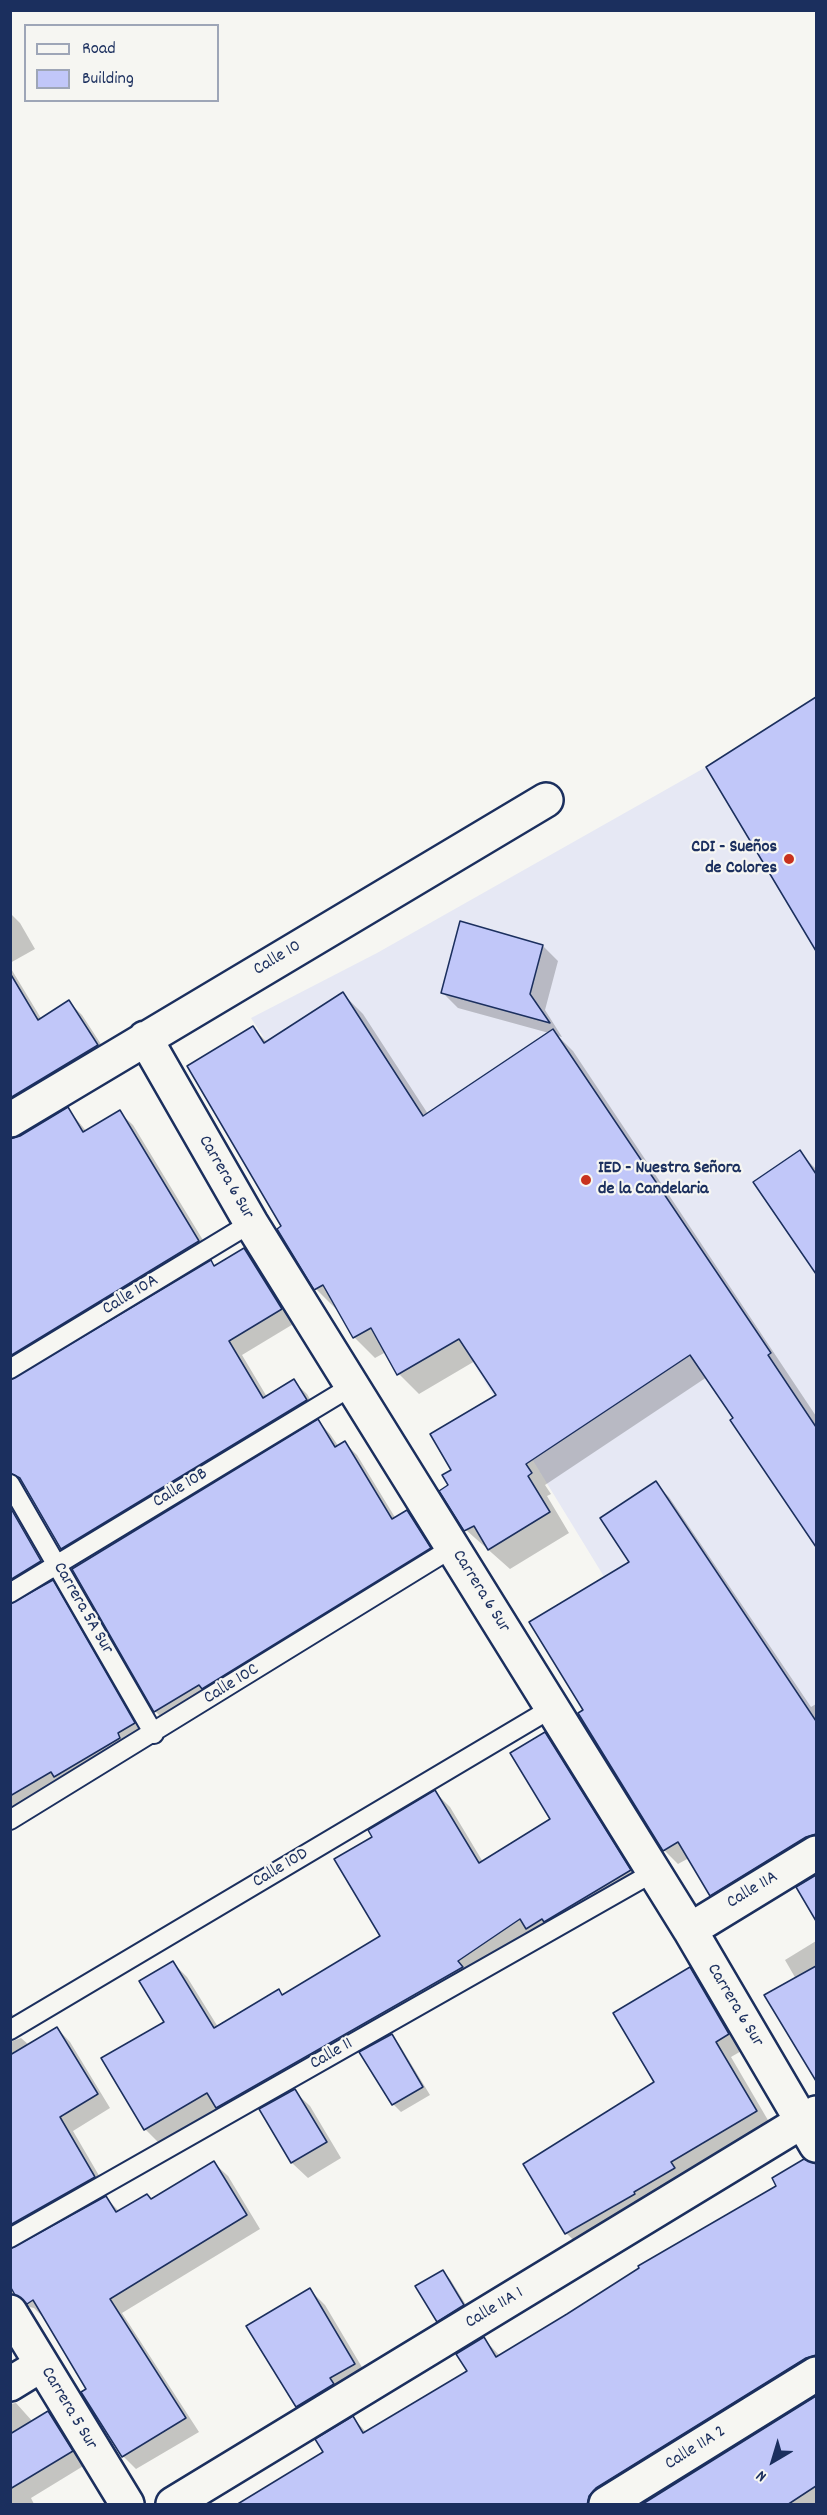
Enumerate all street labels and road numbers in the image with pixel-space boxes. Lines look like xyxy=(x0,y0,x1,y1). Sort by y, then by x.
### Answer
street label: Calle 10 xyxy=(250,936,306,982)
street label: Carrera 6 Sur xyxy=(192,1132,258,1224)
street label: Calle 10A xyxy=(99,1271,163,1321)
street label: Calle 10B xyxy=(150,1464,212,1514)
street label: Carrera 6 Sur xyxy=(446,1547,514,1637)
street label: Carrera 5A Sur xyxy=(47,1559,117,1659)
street label: Calle 10C xyxy=(201,1660,263,1710)
street label: Calle 10D xyxy=(249,1844,313,1894)
street label: Calle 11A xyxy=(724,1867,782,1915)
street label: Carrera 6 Sur xyxy=(701,1961,767,2051)
street label: Calle 11 xyxy=(307,2034,357,2076)
street label: Calle 11A 1 xyxy=(462,2283,528,2335)
street label: Carrera 5 Sur xyxy=(35,2364,101,2454)
street label: Calle 11A 2 xyxy=(662,2422,730,2476)

